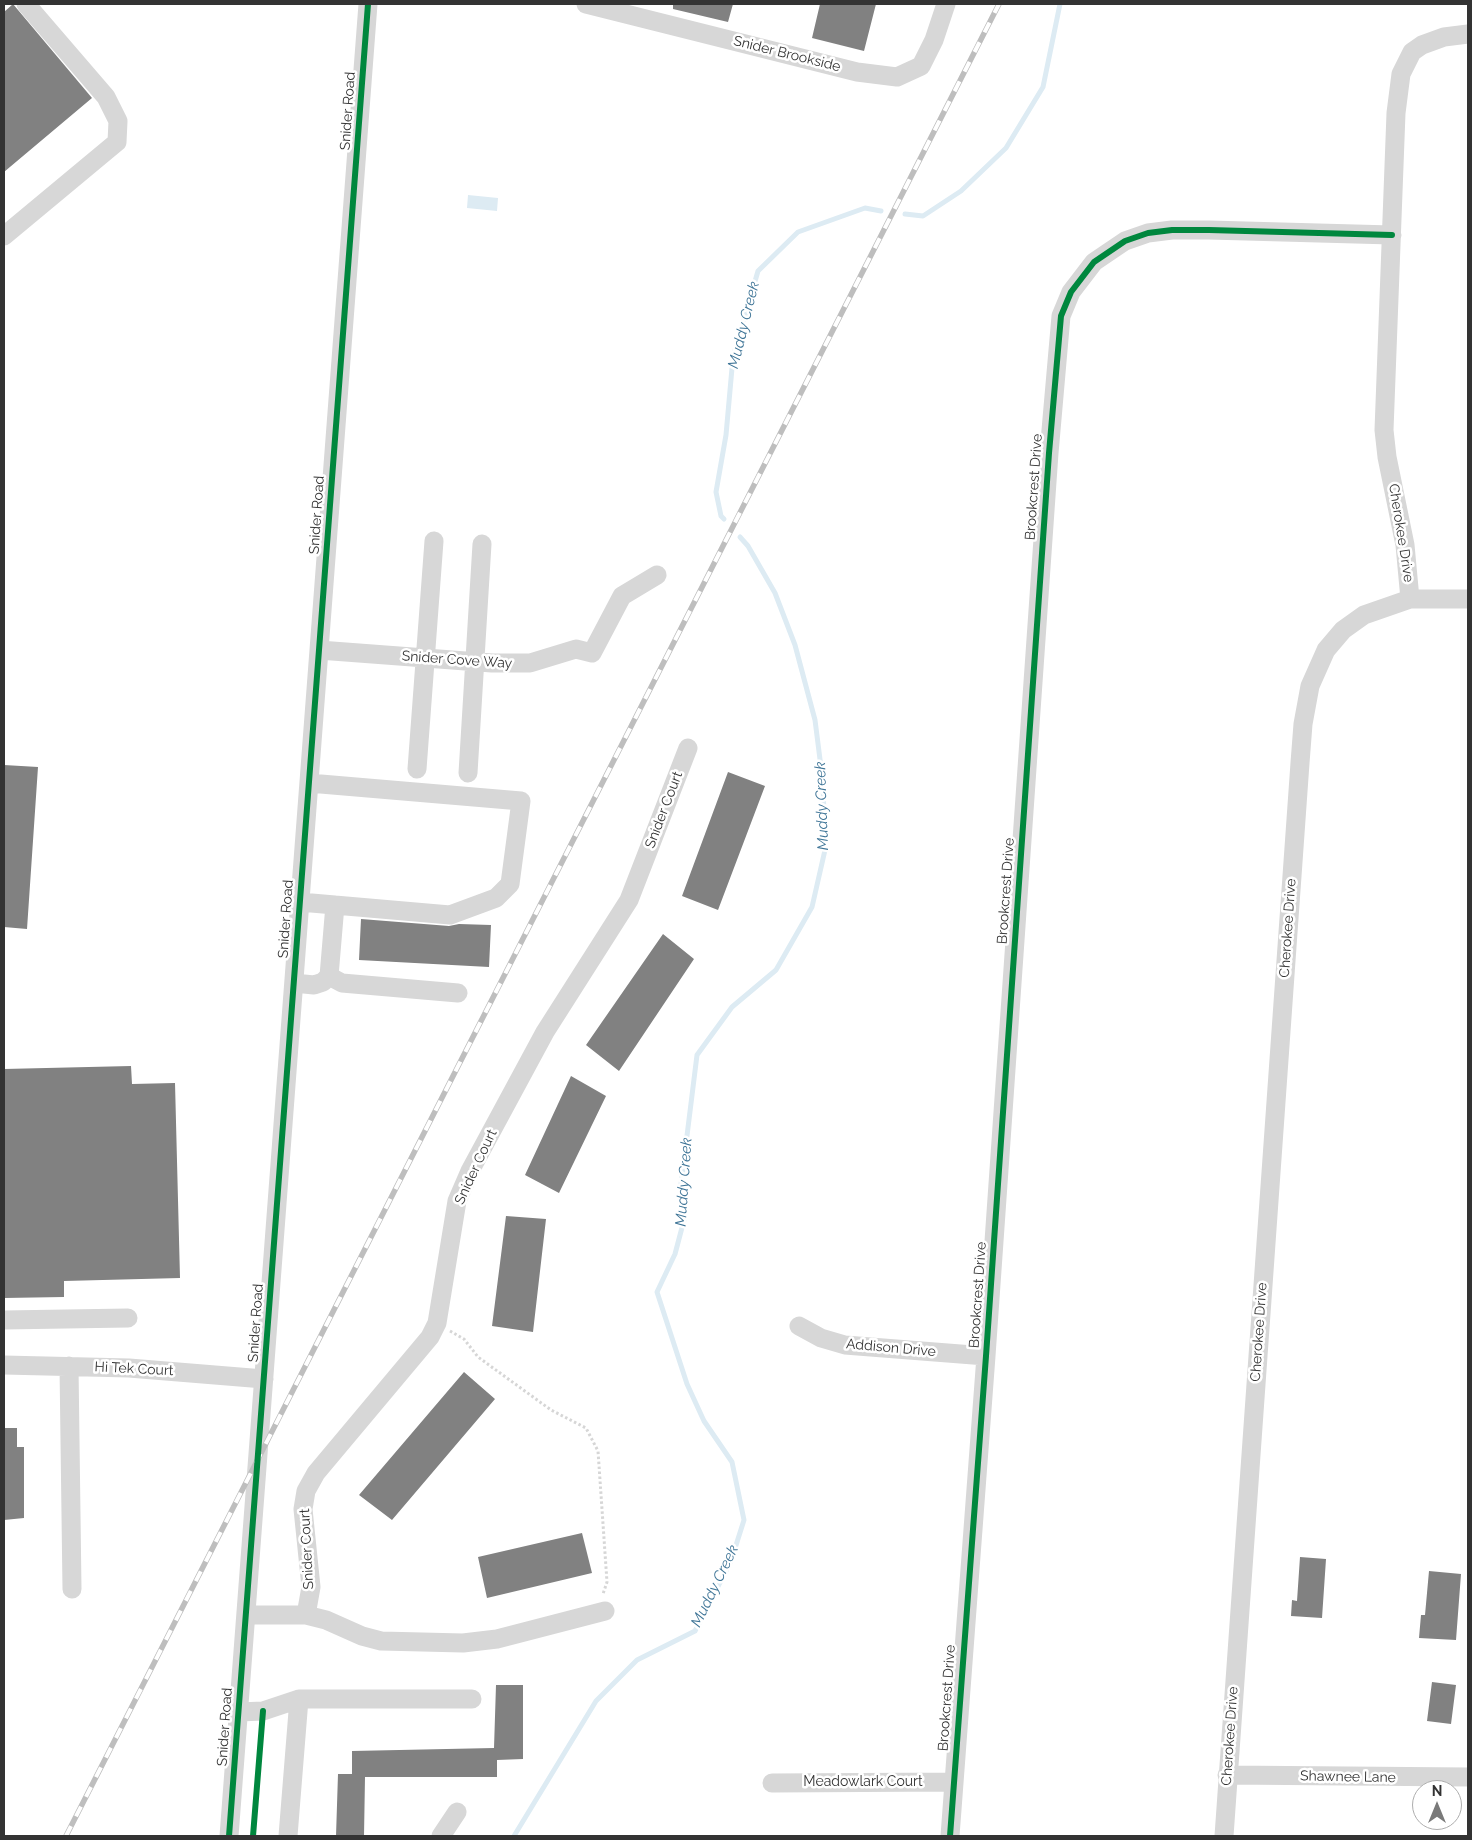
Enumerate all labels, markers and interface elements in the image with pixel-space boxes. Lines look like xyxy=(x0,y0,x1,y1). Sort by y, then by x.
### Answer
street label: Snider Brookside xyxy=(732,33,842,75)
street label: Snider Road xyxy=(337,71,359,151)
water label: Muddy Creek xyxy=(725,280,763,370)
street label: Brookcrest Drive xyxy=(1022,433,1046,541)
street label: Snider Road xyxy=(306,475,328,555)
street label: Cherokee Drive xyxy=(1385,483,1417,583)
street label: Snider Cove Way xyxy=(401,648,513,672)
water label: Muddy Creek xyxy=(811,761,833,851)
street label: Snider Court xyxy=(642,769,686,851)
street label: Brookcrest Drive xyxy=(994,837,1018,945)
street label: Cherokee Drive xyxy=(1276,878,1300,978)
street label: Snider Road xyxy=(275,879,297,959)
street label: Snider Court xyxy=(451,1127,501,1207)
water label: Muddy Creek xyxy=(672,1137,696,1227)
street label: Brookcrest Drive xyxy=(966,1241,990,1349)
street label: Cherokee Drive xyxy=(1247,1282,1271,1382)
street label: Snider Road xyxy=(245,1283,267,1363)
street label: Addison Drive xyxy=(845,1336,937,1360)
street label: Hi Tek Court xyxy=(94,1359,174,1379)
street label: Snider Court xyxy=(296,1508,318,1590)
water label: Muddy Creek xyxy=(687,1542,743,1630)
street label: Brookcrest Drive xyxy=(935,1644,959,1752)
street label: Cherokee Drive xyxy=(1218,1686,1242,1786)
street label: Snider Road xyxy=(214,1687,236,1767)
street label: Shawnee Lane xyxy=(1300,1768,1396,1786)
street label: Meadowlark Court xyxy=(803,1774,923,1790)
north arrow xyxy=(1412,1780,1462,1830)
text: N xyxy=(1432,1783,1442,1799)

